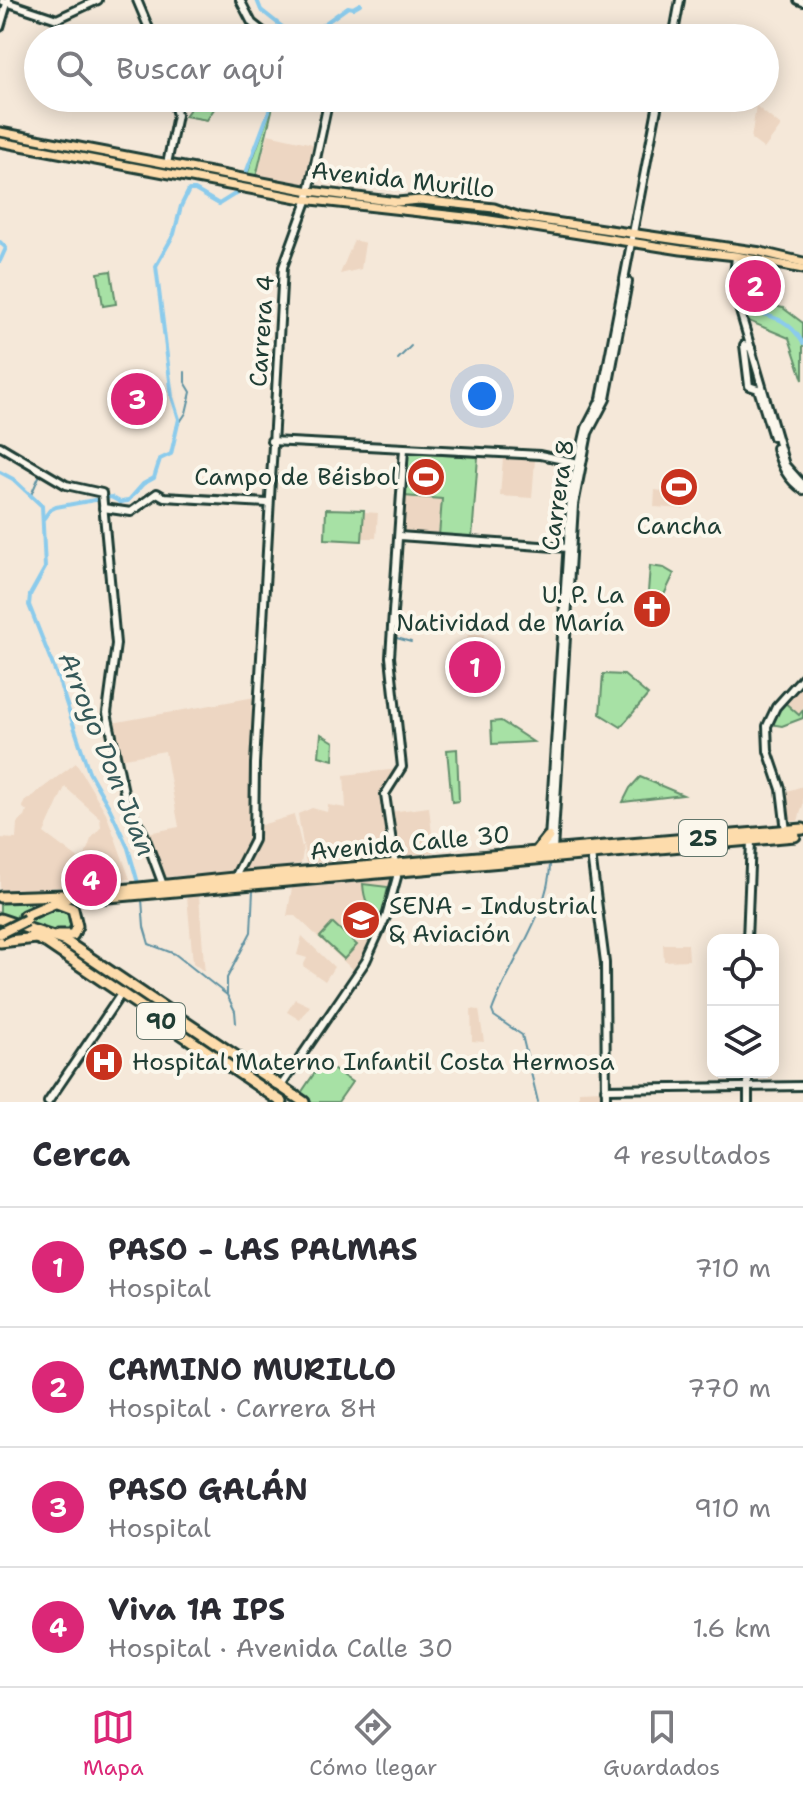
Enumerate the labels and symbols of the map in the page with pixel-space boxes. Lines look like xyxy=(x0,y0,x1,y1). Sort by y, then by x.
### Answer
street label: Avenida Murillo xyxy=(310,154,496,206)
pin: 2 xyxy=(729,256,781,316)
street label: Carrera 4 xyxy=(242,274,282,388)
pin: 3 xyxy=(111,369,163,429)
your location xyxy=(462,376,502,416)
street label: Carrera 8 xyxy=(534,437,582,553)
sports icon: Campo de Béisbol xyxy=(405,456,447,498)
place label: Campo de Béisbol xyxy=(194,461,399,493)
sports icon: Cancha xyxy=(658,466,700,508)
place label: Cancha xyxy=(636,510,722,542)
place label: U. P. La Natividad de María xyxy=(396,579,624,639)
church icon: U. P. La Natividad de María xyxy=(631,588,673,630)
pin: 1 xyxy=(449,637,501,697)
water label: Arroyo Don Juan xyxy=(51,647,164,861)
street label: Avenida Calle 30 xyxy=(309,818,511,868)
road number: 25 xyxy=(679,820,727,856)
pin: 4 xyxy=(65,850,117,910)
place label: SENA - Industrial & Aviación xyxy=(389,890,598,950)
school or university icon: SENA - Industrial & Aviación xyxy=(340,899,382,941)
road number: 90 xyxy=(137,1003,185,1039)
hospital icon: Hospital Materno Infantil Costa Hermosa xyxy=(83,1041,125,1083)
place label: Hospital Materno Infantil Costa Hermosa xyxy=(132,1046,615,1078)

